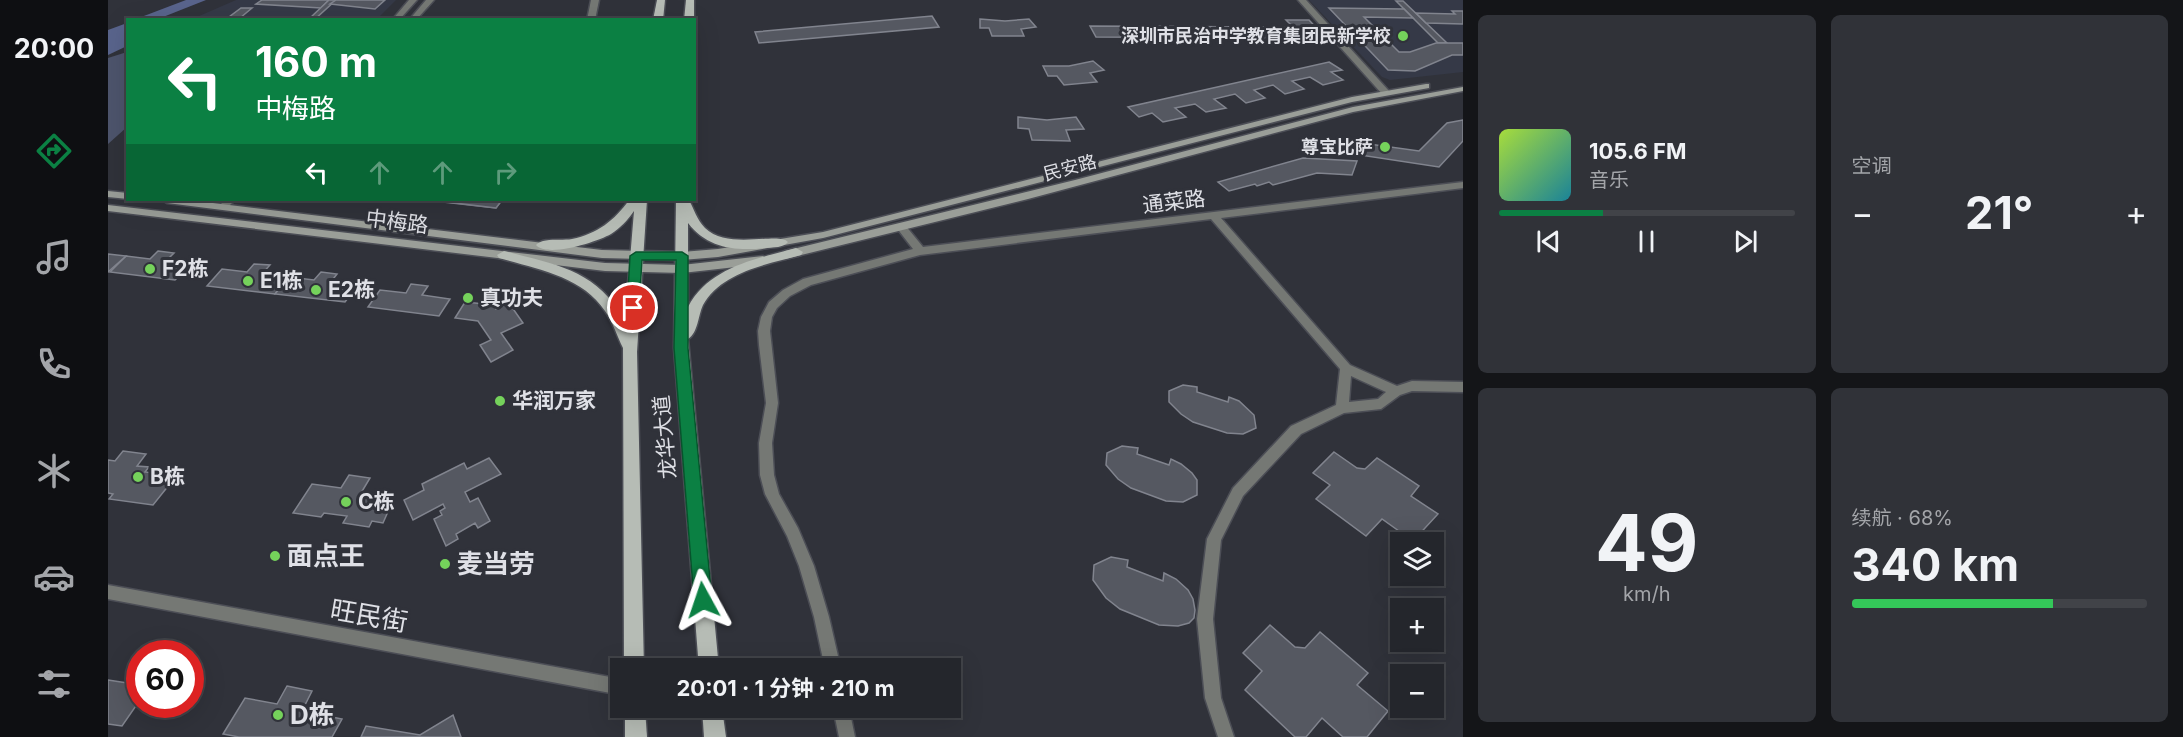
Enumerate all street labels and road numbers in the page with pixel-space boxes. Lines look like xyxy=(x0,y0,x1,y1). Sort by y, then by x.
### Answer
street label: 民安路 xyxy=(1041,150,1099,185)
street label: 通菜路 xyxy=(1141,185,1207,218)
street label: 中梅路 xyxy=(364,205,430,238)
street label: 龙华大道 xyxy=(648,394,681,480)
street label: 旺民街 xyxy=(328,593,410,638)

